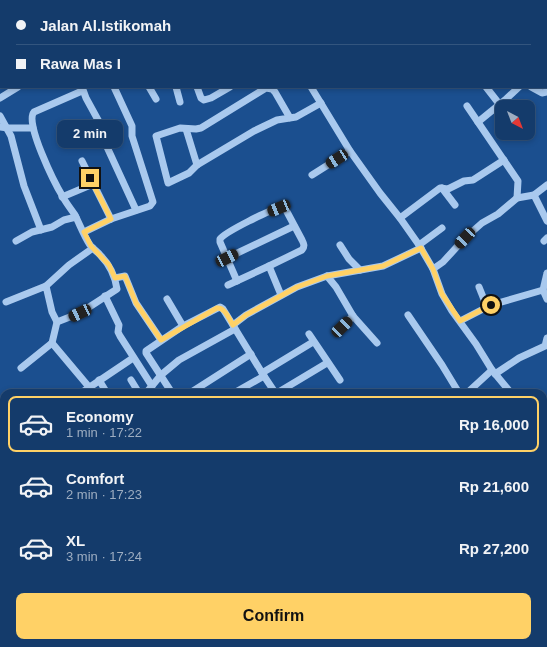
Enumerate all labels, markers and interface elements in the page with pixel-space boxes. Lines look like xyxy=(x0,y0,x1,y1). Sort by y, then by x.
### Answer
text: Jalan Al.Istikomah xyxy=(40,17,171,34)
text: Rawa Mas I xyxy=(40,55,121,72)
north arrow xyxy=(495,100,535,140)
map controls xyxy=(495,100,535,140)
callout: 2 min xyxy=(57,120,123,148)
text: 2 min xyxy=(73,126,107,141)
car xyxy=(324,147,350,171)
route end xyxy=(81,169,99,187)
car xyxy=(266,198,292,218)
car xyxy=(452,225,478,251)
car xyxy=(214,247,240,269)
route start xyxy=(482,296,500,314)
car xyxy=(67,302,93,324)
car xyxy=(329,314,355,340)
icon: car xyxy=(18,406,54,442)
text: Economy xyxy=(66,408,134,425)
text: Rp 16,000 xyxy=(459,416,529,433)
text: 1 min · 17:22 xyxy=(66,425,142,440)
icon: car xyxy=(18,468,54,504)
text: Comfort xyxy=(66,470,124,487)
text: Rp 21,600 xyxy=(459,478,529,495)
text: 2 min · 17:23 xyxy=(66,487,142,502)
icon: car xyxy=(18,530,54,566)
text: XL xyxy=(66,532,85,549)
text: Rp 27,200 xyxy=(459,540,529,557)
text: 3 min · 17:24 xyxy=(66,549,142,564)
button: Confirm xyxy=(16,593,531,639)

